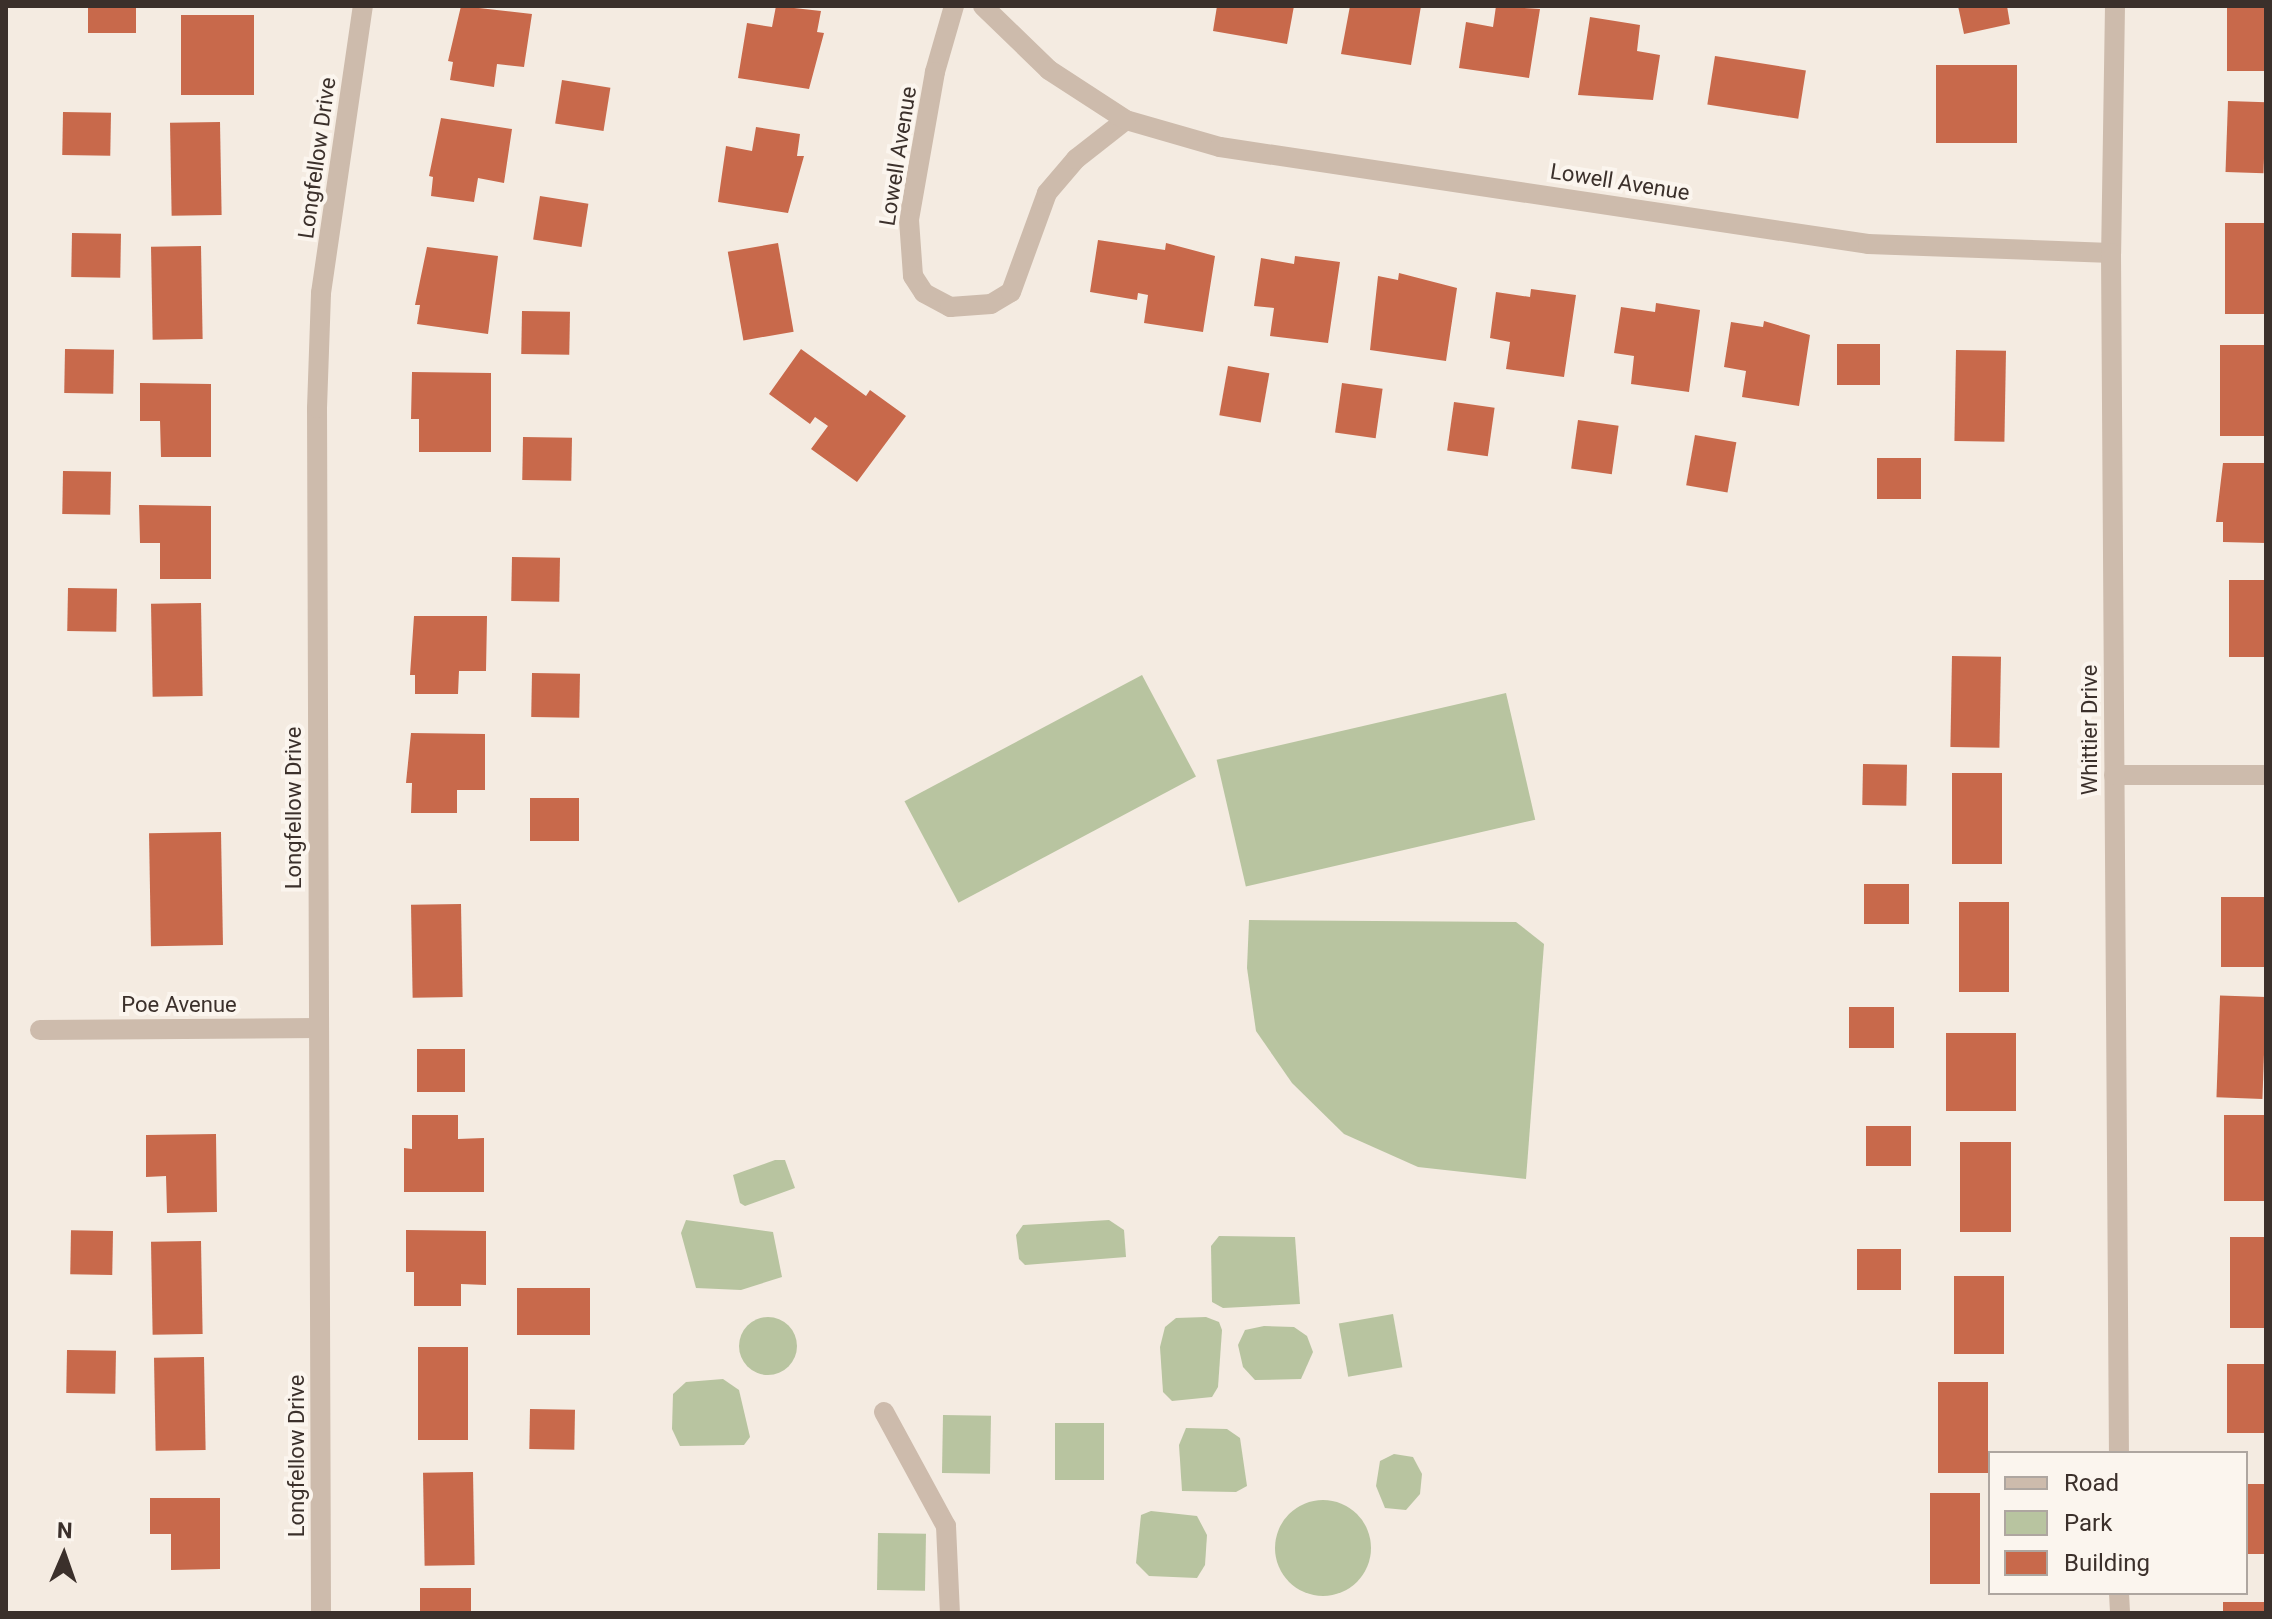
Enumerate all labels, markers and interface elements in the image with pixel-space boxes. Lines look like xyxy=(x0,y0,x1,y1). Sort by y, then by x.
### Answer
street label: Longfellow Drive xyxy=(293,76,341,240)
street label: Lowell Avenue xyxy=(874,84,922,228)
street label: Lowell Avenue xyxy=(1548,158,1692,206)
street label: Whittier Drive xyxy=(2077,665,2103,795)
street label: Longfellow Drive xyxy=(281,727,307,889)
street label: Poe Avenue xyxy=(121,992,237,1018)
street label: Longfellow Drive xyxy=(284,1375,310,1537)
legend xyxy=(1988,1451,2248,1595)
text: Road xyxy=(2064,1469,2119,1497)
text: Park xyxy=(2064,1509,2112,1537)
north arrow xyxy=(24,1515,104,1595)
text: N xyxy=(57,1518,73,1543)
text: Building xyxy=(2064,1549,2150,1577)

